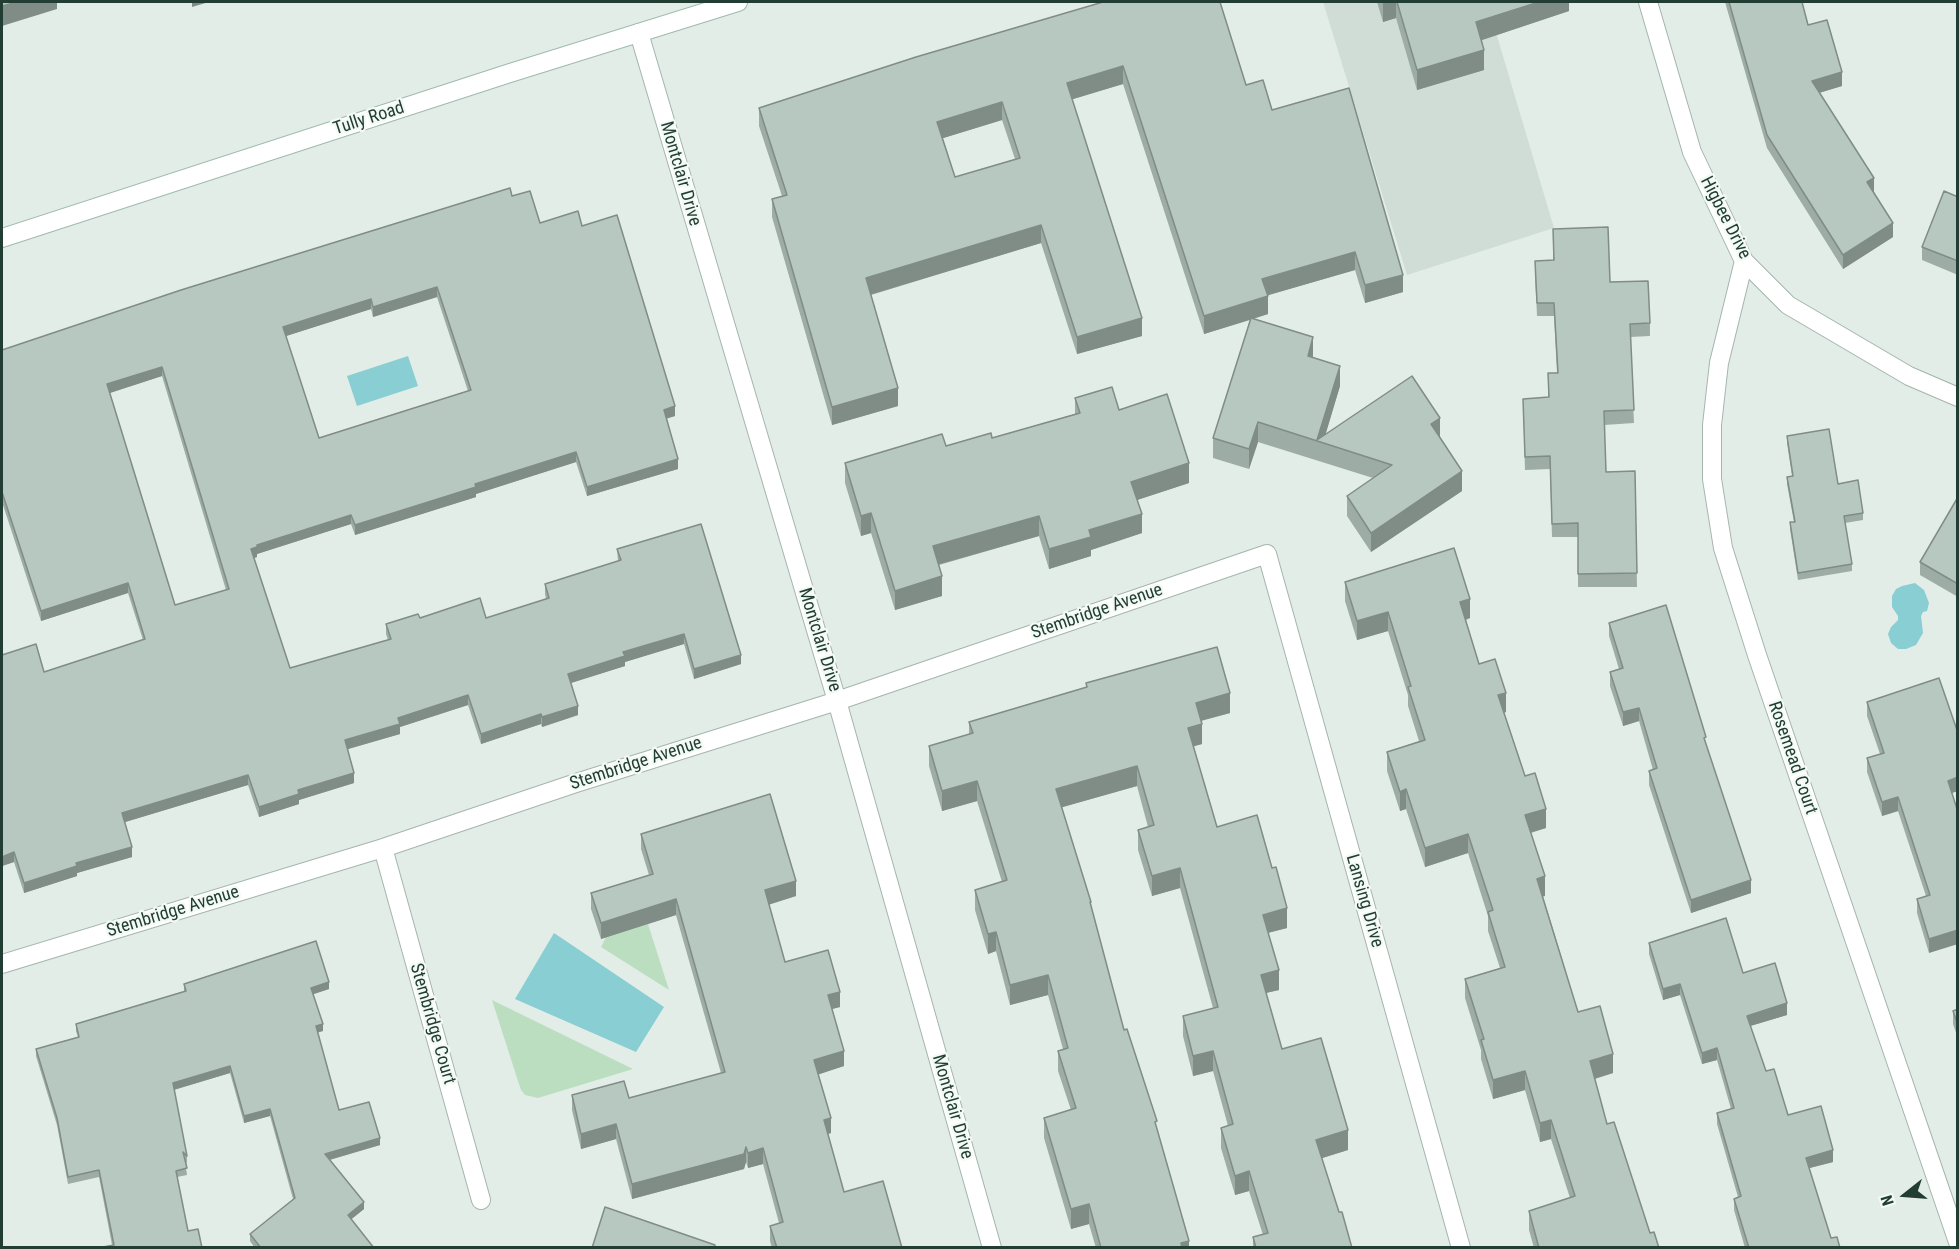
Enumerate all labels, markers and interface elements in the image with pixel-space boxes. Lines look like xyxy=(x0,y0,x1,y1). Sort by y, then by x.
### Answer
street label: Tully Road xyxy=(331,97,407,141)
street label: Montclair Drive xyxy=(655,119,705,229)
street label: Higbee Drive xyxy=(1695,173,1755,263)
street label: Stembridge Avenue xyxy=(1029,579,1165,645)
street label: Montclair Drive xyxy=(793,585,845,695)
street label: Rosemead Court xyxy=(1763,699,1821,817)
street label: Stembridge Avenue xyxy=(567,733,705,795)
street label: Lansing Drive xyxy=(1340,852,1388,950)
street label: Stembridge Avenue xyxy=(104,882,242,942)
street label: Stembridge Court xyxy=(404,961,460,1087)
street label: Montclair Drive xyxy=(927,1052,977,1162)
north arrow xyxy=(1875,1165,1935,1225)
text: N xyxy=(1877,1193,1898,1208)

